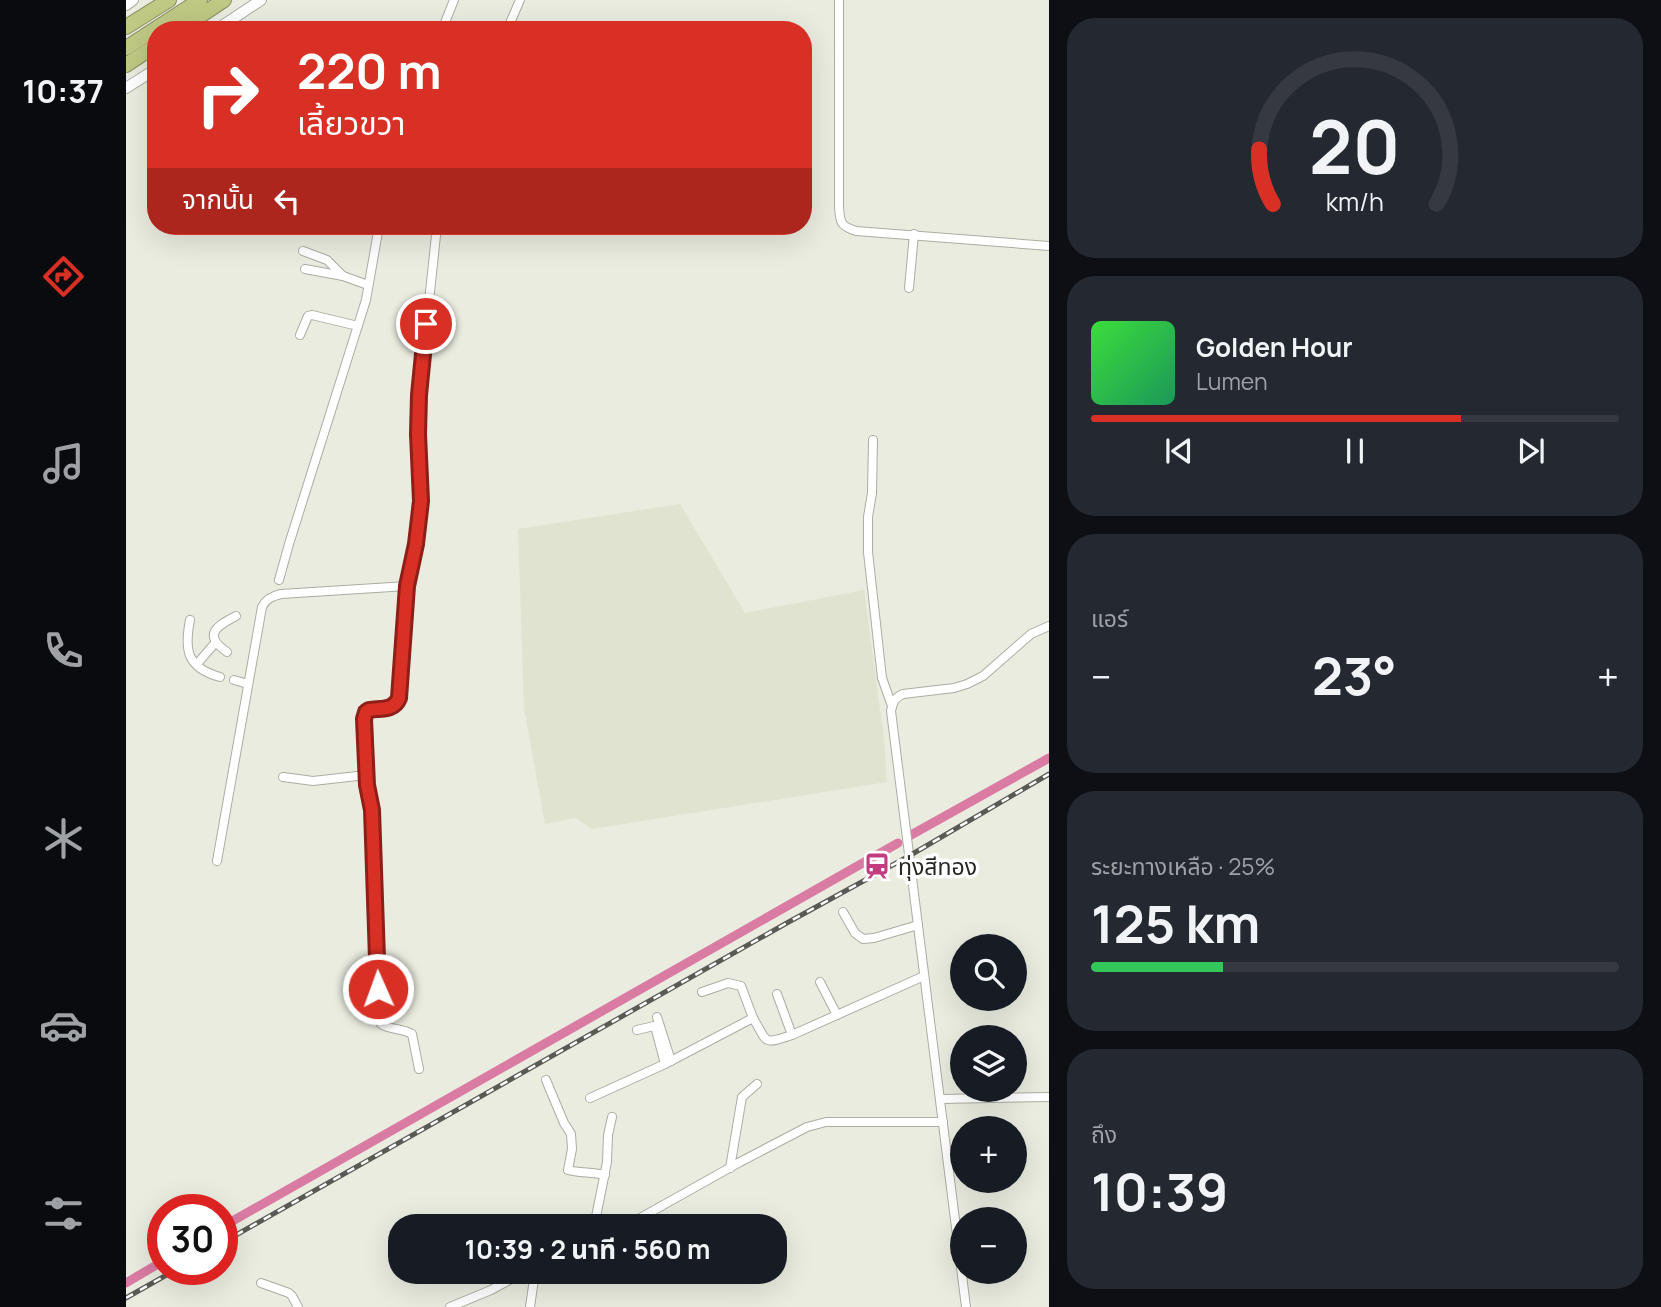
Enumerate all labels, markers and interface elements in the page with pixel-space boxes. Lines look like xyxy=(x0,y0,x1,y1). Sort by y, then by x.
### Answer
text: 220 m xyxy=(297,37,441,104)
icon: right xyxy=(182,49,273,140)
text: 10:37 xyxy=(22,69,104,113)
text: 20 xyxy=(1309,96,1401,196)
text: เลี้ยวขวา xyxy=(297,101,405,145)
text: จากนั้น xyxy=(182,181,254,217)
icon: left xyxy=(268,182,306,220)
text: km/h xyxy=(1326,184,1384,219)
icon: directions xyxy=(39,252,88,301)
pin xyxy=(396,294,456,354)
icon: arrive xyxy=(407,305,445,343)
text: Golden Hour xyxy=(1196,329,1353,365)
text: Lumen xyxy=(1196,365,1268,397)
icon: previous xyxy=(1160,432,1198,470)
icon: pause xyxy=(1336,432,1374,470)
icon: next xyxy=(1512,432,1550,470)
icon: music xyxy=(39,439,88,488)
text: แอร์ xyxy=(1091,602,1128,634)
icon: phone xyxy=(39,626,88,675)
text: 23° xyxy=(1312,640,1397,711)
text: − xyxy=(1091,650,1112,702)
text: + xyxy=(1597,650,1619,702)
icon: climate xyxy=(39,814,88,863)
place label: ทุ่งสีทอง xyxy=(898,850,977,882)
text: ระยะทางเหลือ · 25% xyxy=(1091,850,1275,882)
station icon: ทุ่งสีทอง xyxy=(862,851,892,881)
text: 125 km xyxy=(1091,888,1260,959)
map controls xyxy=(950,934,1027,1284)
button: search xyxy=(950,934,1027,1011)
position arrow xyxy=(341,952,415,1026)
icon: car xyxy=(39,1001,88,1050)
button: layers xyxy=(950,1025,1027,1102)
button: + xyxy=(950,1116,1027,1193)
text: ถึง xyxy=(1091,1118,1117,1150)
text: 10:39 xyxy=(1091,1156,1228,1227)
icon: filters xyxy=(39,1189,88,1238)
speed limit sign: 30 xyxy=(147,1194,238,1285)
button: − xyxy=(950,1207,1027,1284)
text: 10:39 · 2 นาที · 560 m xyxy=(465,1231,710,1267)

